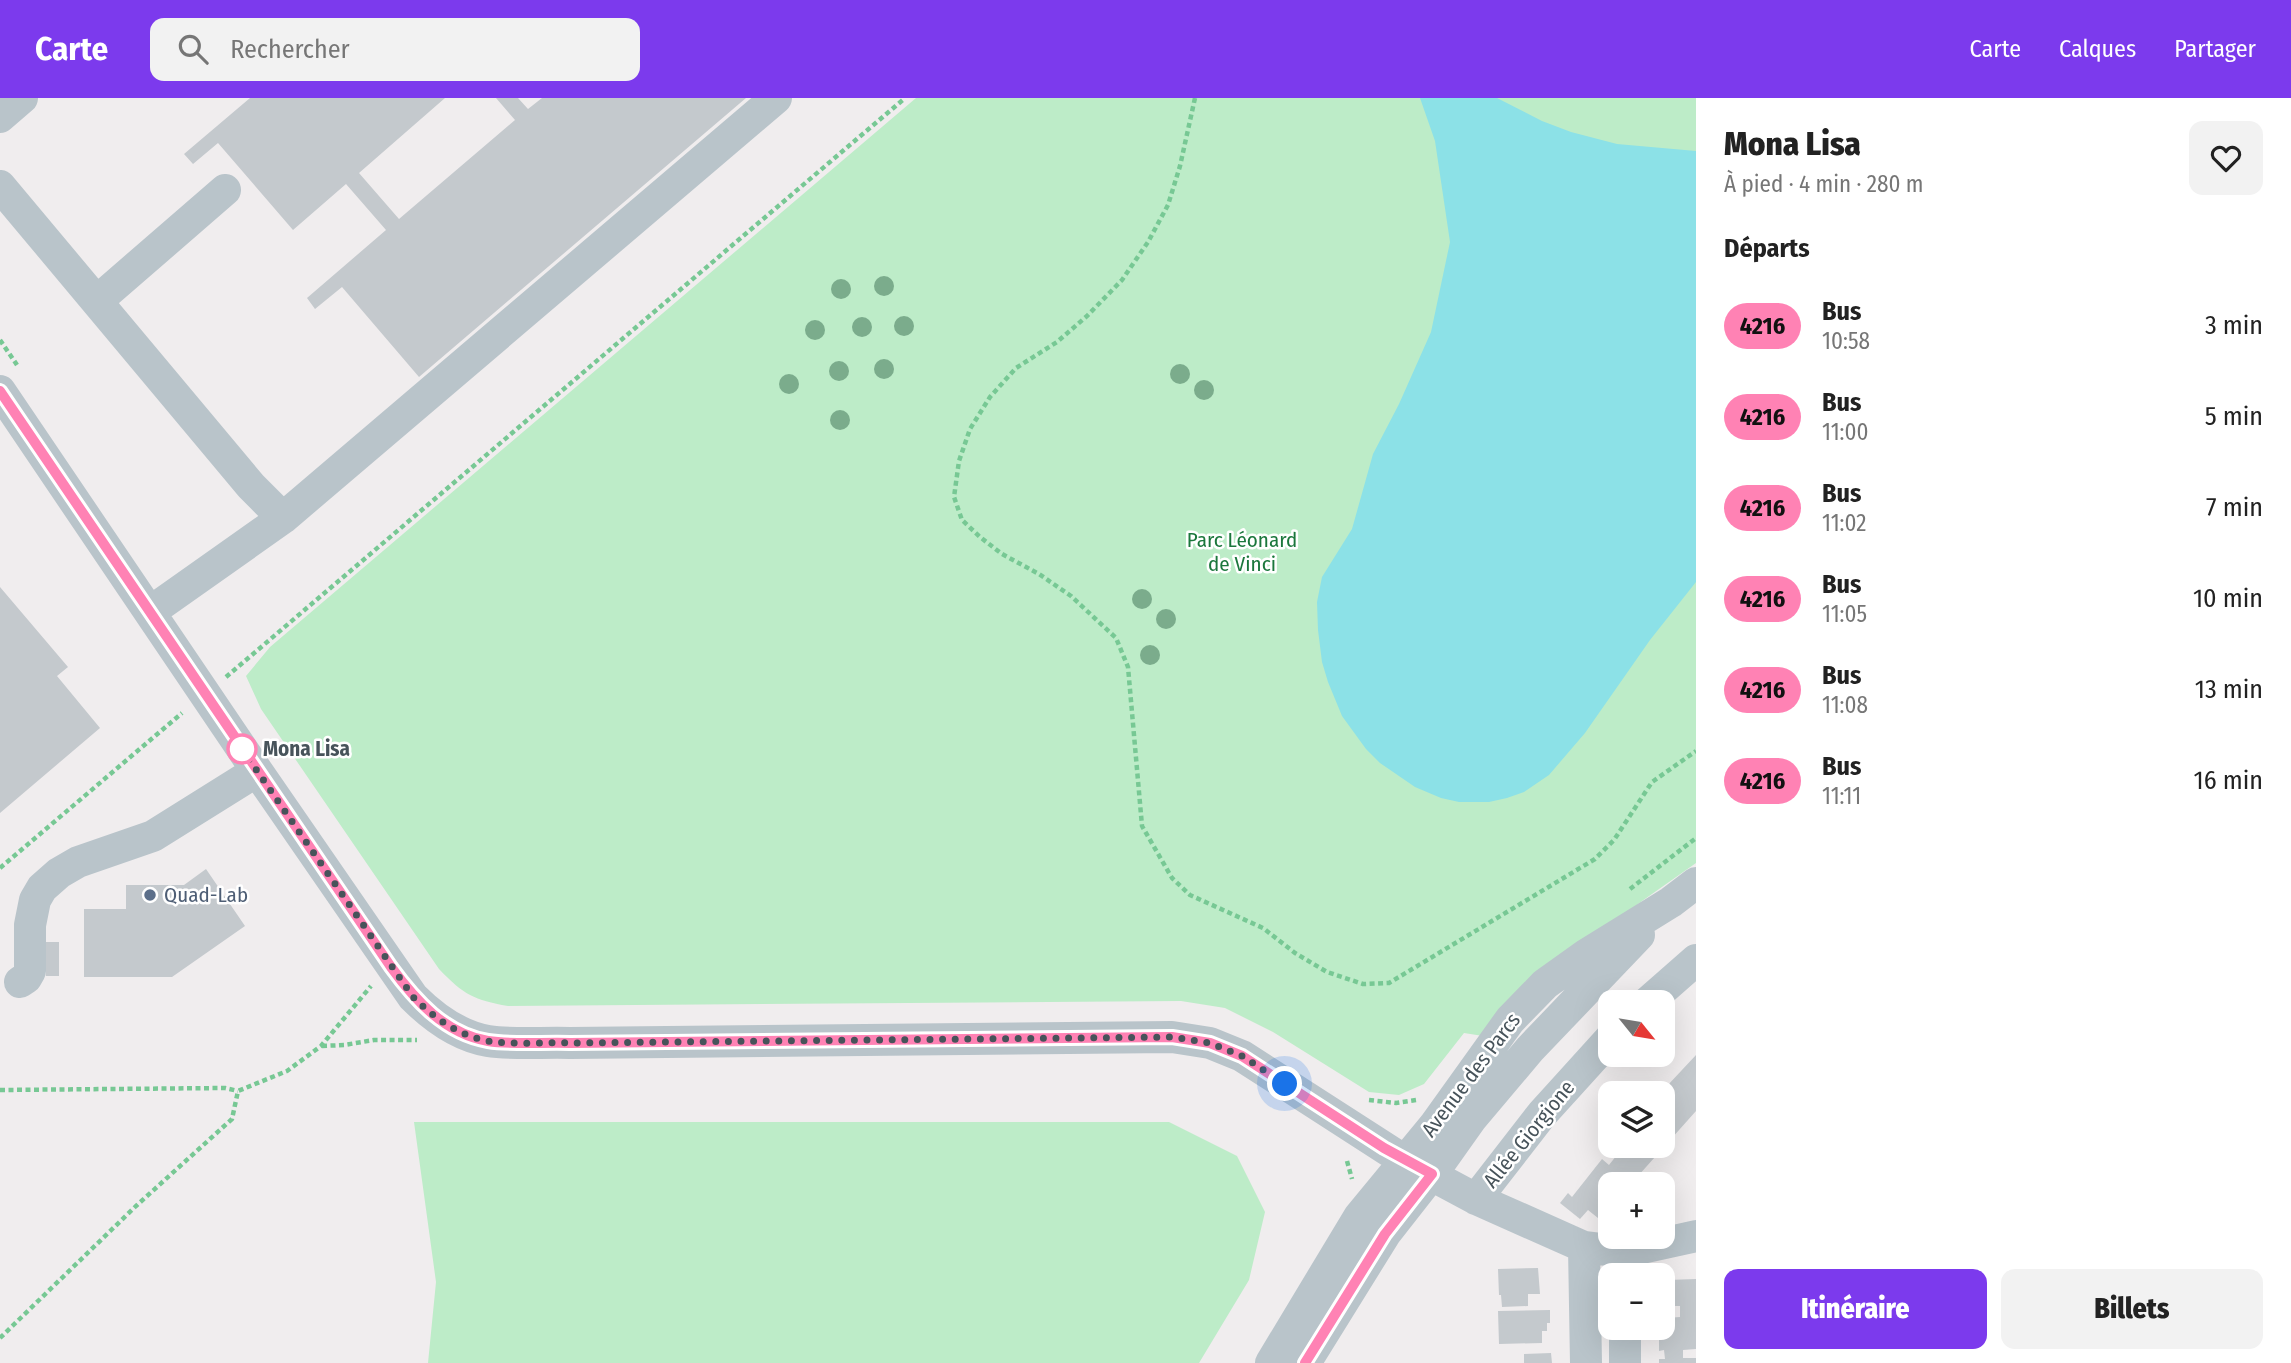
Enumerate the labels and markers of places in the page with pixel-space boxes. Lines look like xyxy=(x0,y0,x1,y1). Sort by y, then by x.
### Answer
marker: Mona Lisa xyxy=(227,734,257,764)
place label: Mona Lisa xyxy=(263,736,350,762)
place label: Quad-Lab xyxy=(164,882,248,908)
marker: Quad-Lab xyxy=(142,887,158,903)

